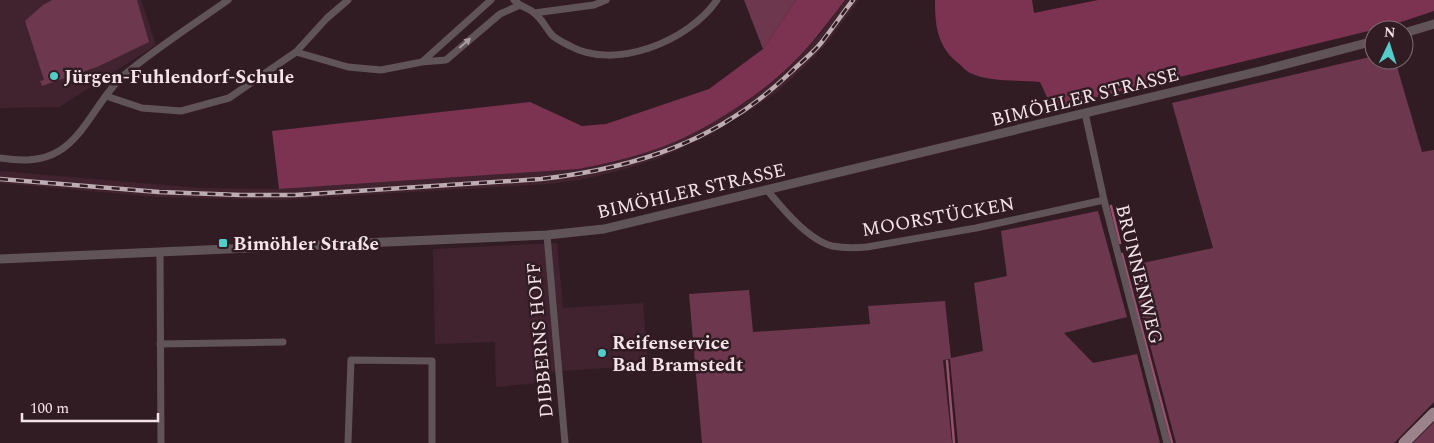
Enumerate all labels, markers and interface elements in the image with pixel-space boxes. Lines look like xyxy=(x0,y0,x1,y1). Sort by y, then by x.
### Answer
north arrow xyxy=(1364,20,1414,70)
text: N xyxy=(1383,22,1396,43)
one-way arrow xyxy=(458,38,471,49)
street label: BIMÖHLER STRASSE xyxy=(988,60,1182,135)
place label: Jürgen-Fuhlendorf-Schule xyxy=(64,63,294,92)
marker: Jürgen-Fuhlendorf-Schule xyxy=(48,70,60,82)
street label: BIMÖHLER STRASSE xyxy=(594,156,788,227)
street label: MOORSTÜCKEN xyxy=(860,190,1017,245)
street label: BRUNNENWEG xyxy=(1107,201,1170,347)
place label: Bimöhler Straße xyxy=(233,230,379,259)
marker: Bimöhler Straße xyxy=(217,237,229,249)
street label: DIBBERNS HOFF xyxy=(519,261,562,419)
place label: Reifenservice Bad Bramstedt xyxy=(612,329,743,380)
marker: Reifenservice Bad Bramstedt xyxy=(596,347,608,359)
scale bar xyxy=(22,390,159,422)
text: 100 m xyxy=(30,397,69,420)

